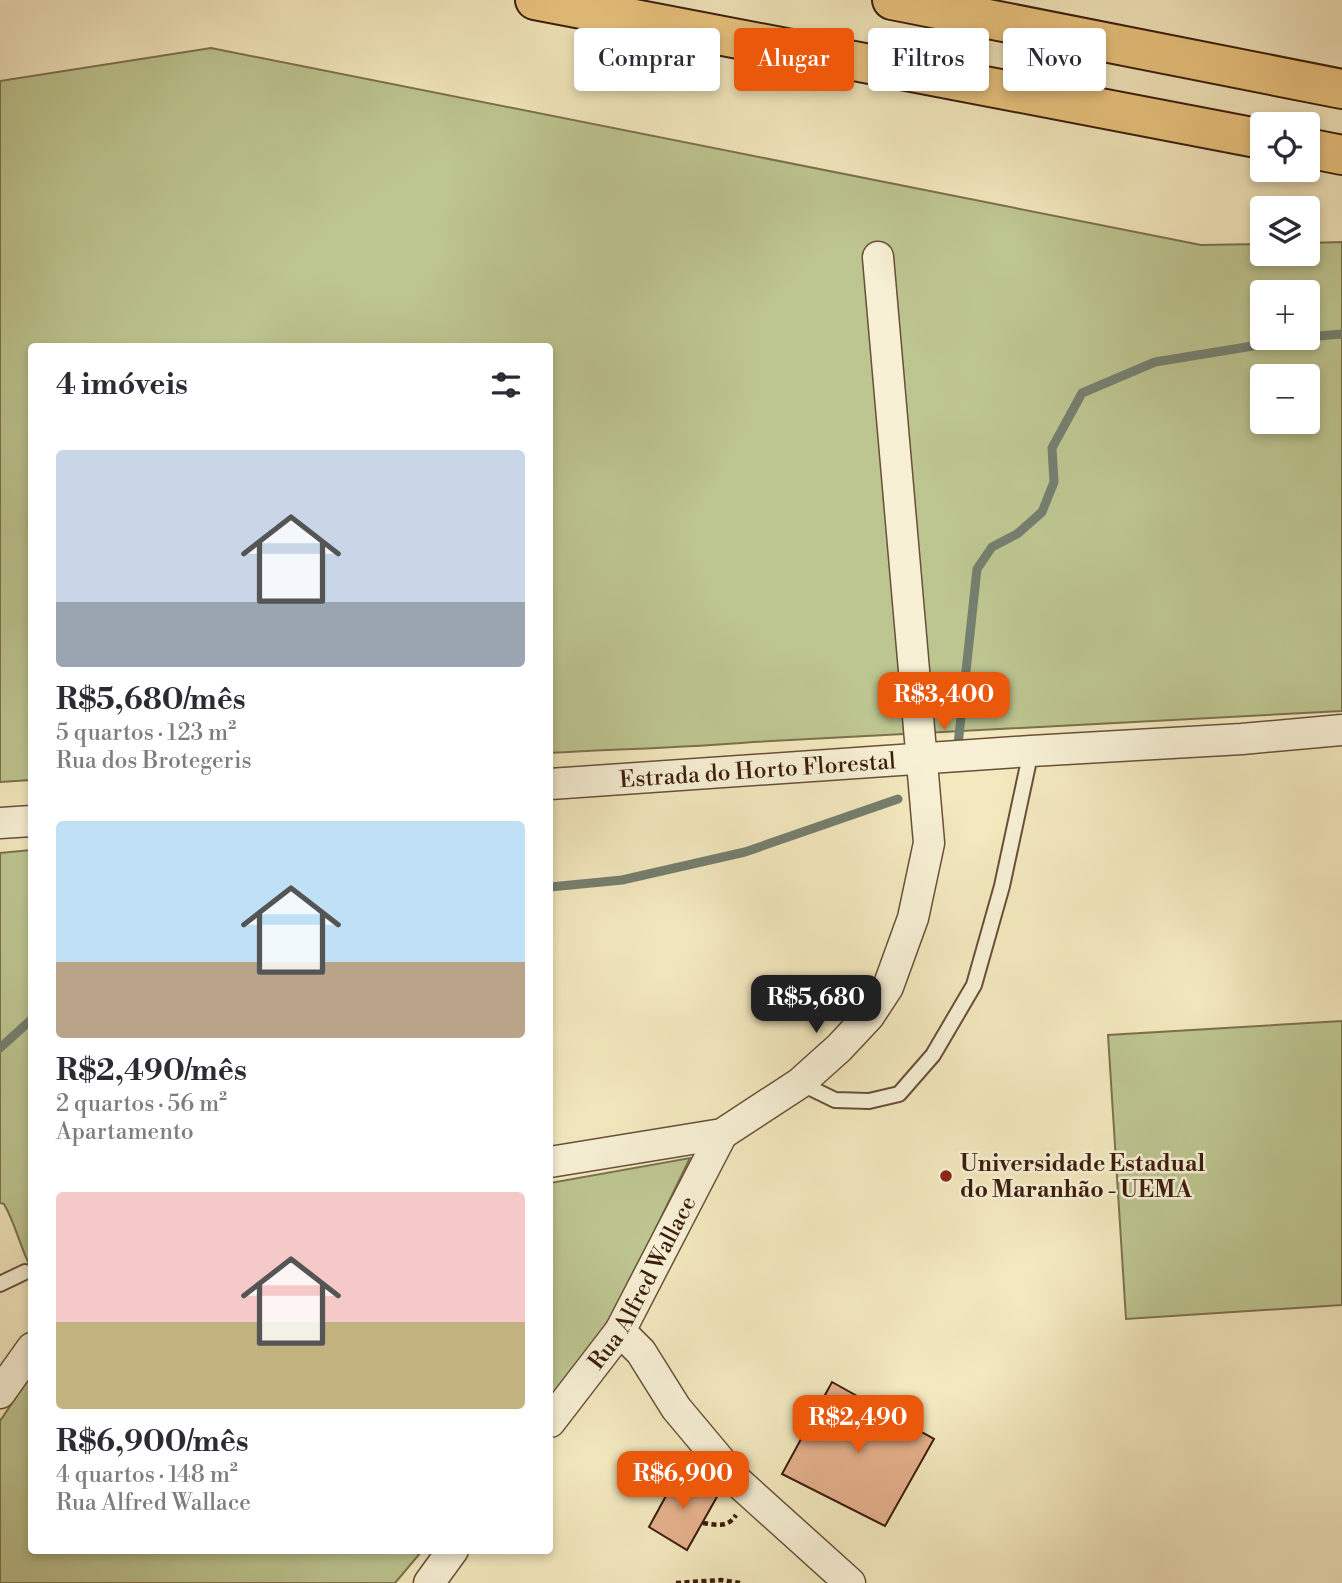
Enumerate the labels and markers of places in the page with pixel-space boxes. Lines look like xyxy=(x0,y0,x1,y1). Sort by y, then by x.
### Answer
pin: R$3,400 xyxy=(879,672,1009,732)
pin: R$5,680 xyxy=(751,976,881,1035)
place label: Universidade Estadual do Maranhão - UEMA xyxy=(960,1150,1205,1204)
marker: Universidade Estadual do Maranhão - UEMA xyxy=(938,1168,954,1184)
pin: R$2,490 xyxy=(793,1396,923,1455)
pin: R$6,900 xyxy=(618,1452,748,1511)

